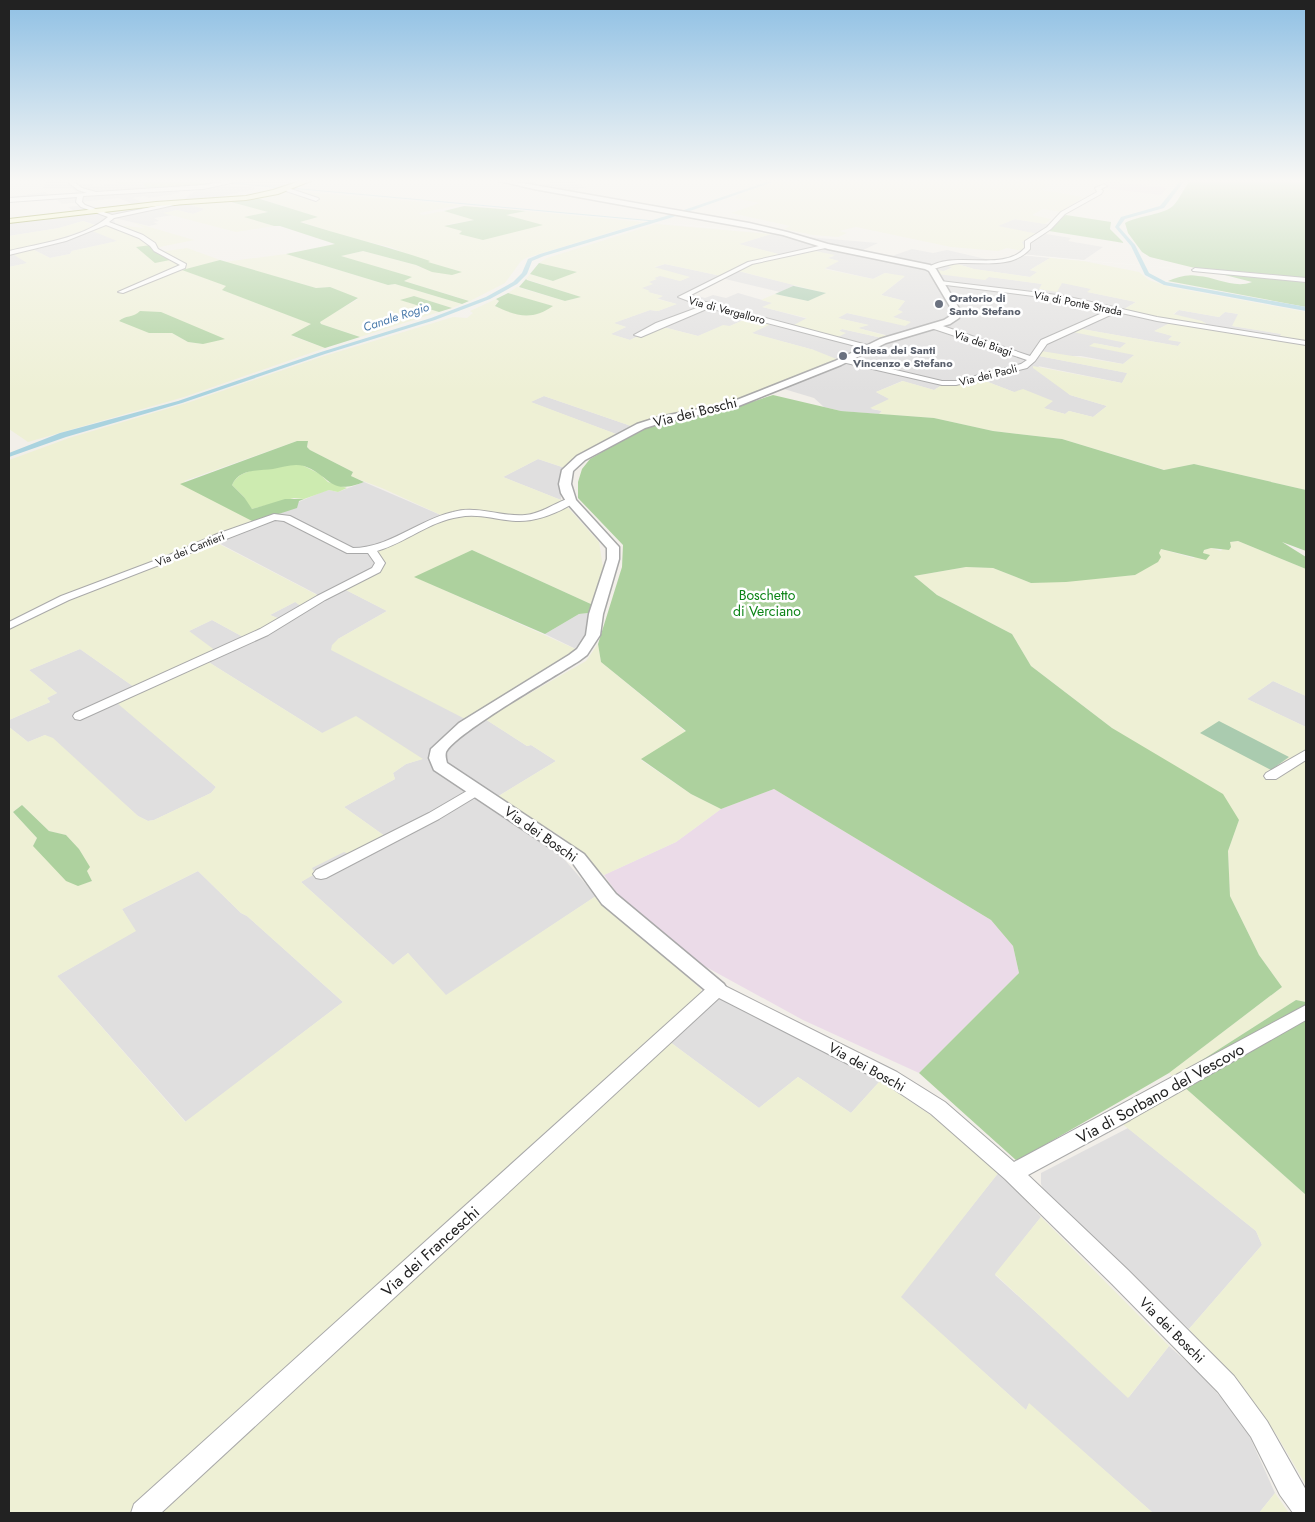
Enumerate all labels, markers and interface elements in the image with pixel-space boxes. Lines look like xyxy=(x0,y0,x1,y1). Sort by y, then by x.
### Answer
street label: Via di Ponte Strada xyxy=(1033,287,1123,319)
place label: Oratorio di Santo Stefano xyxy=(949,290,1021,319)
street label: Via di Vergalloro xyxy=(687,292,767,328)
water label: Canale Rogio xyxy=(361,298,432,336)
marker: Oratorio di Santo Stefano xyxy=(933,298,945,310)
street label: Via dei Biagi xyxy=(952,326,1014,360)
place label: Chiesa dei Santi Vincenzo e Stefano xyxy=(852,342,953,371)
marker: Chiesa dei Santi Vincenzo e Stefano xyxy=(837,350,849,362)
street label: Via dei Paoli xyxy=(957,360,1019,390)
street label: Via dei Boschi xyxy=(651,392,739,432)
street label: Via dei Cantieri xyxy=(153,528,227,570)
park label: Boschetto di Verciano xyxy=(733,585,801,621)
street label: Via dei Boschi xyxy=(500,801,582,867)
street label: Via dei Boschi xyxy=(825,1037,909,1097)
street label: Via di Sorbano del Vescovo xyxy=(1072,1038,1248,1149)
street label: Via dei Franceschi xyxy=(376,1201,485,1302)
street label: Via dei Boschi xyxy=(1135,1293,1209,1367)

